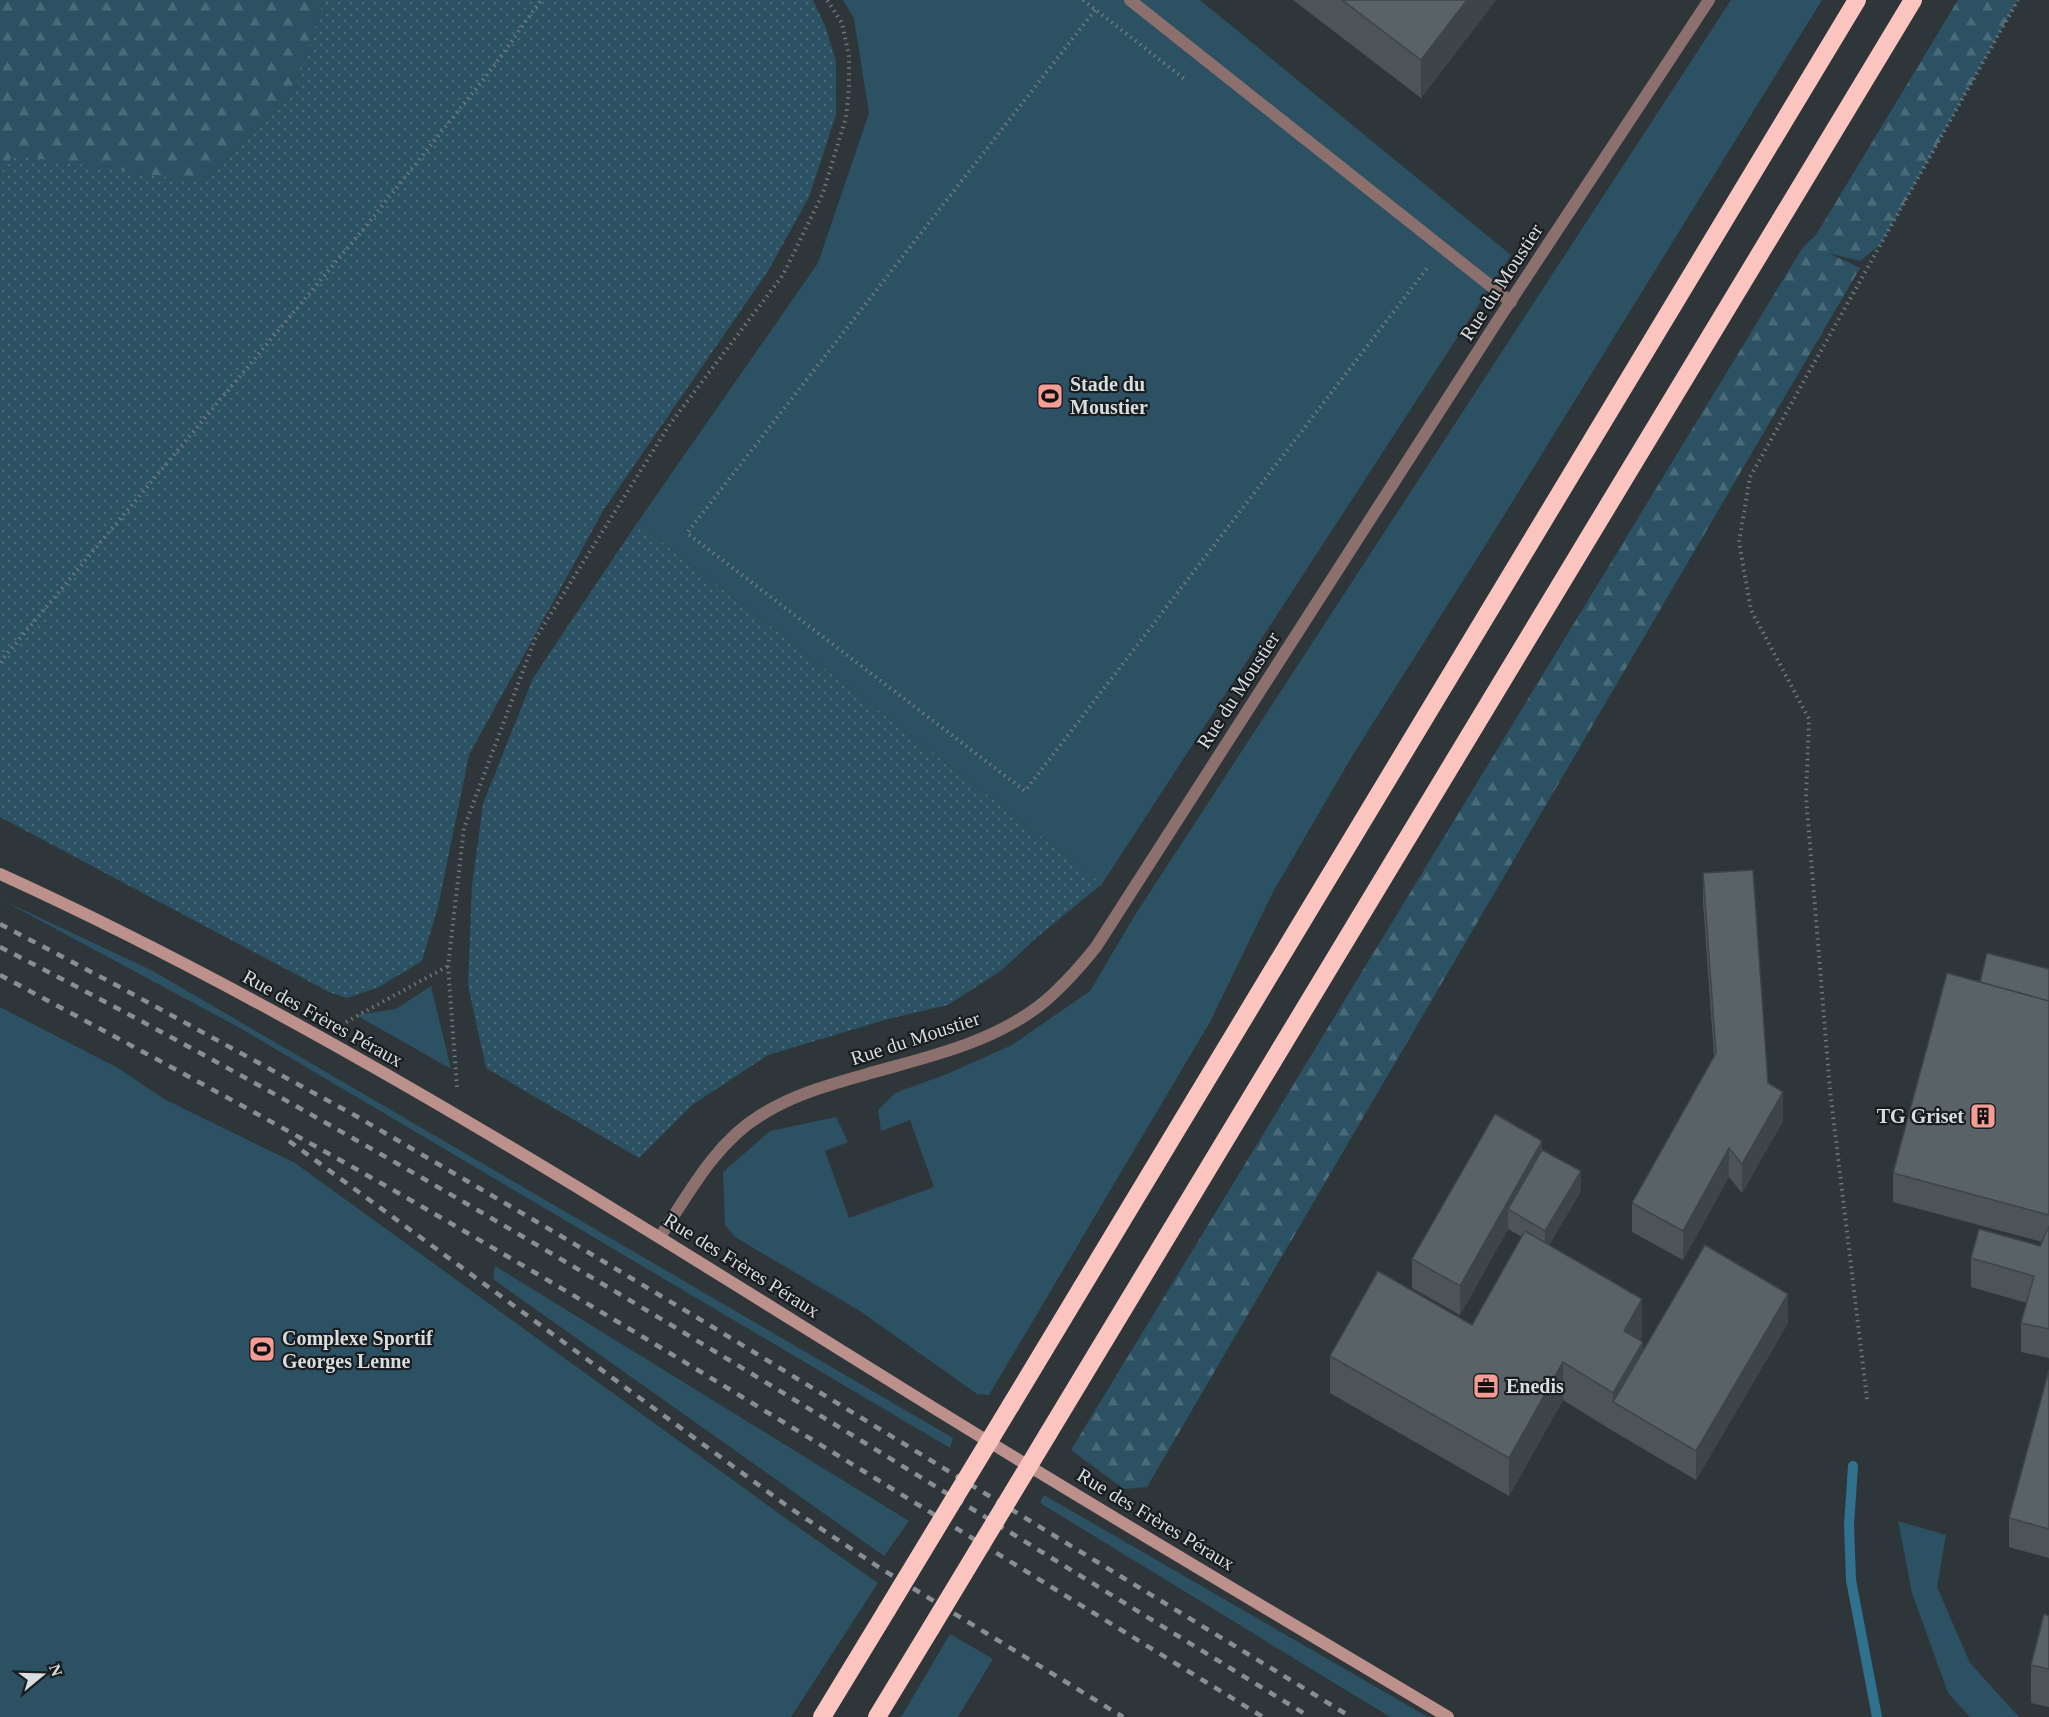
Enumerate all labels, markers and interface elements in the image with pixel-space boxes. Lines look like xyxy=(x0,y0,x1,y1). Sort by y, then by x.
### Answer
street label: Rue du Moustier xyxy=(1455,219,1547,344)
place label: Stade du Moustier xyxy=(1070,373,1148,418)
sports icon: Stade du Moustier xyxy=(1035,381,1065,411)
street label: Rue du Moustier xyxy=(1192,627,1284,752)
street label: Rue des Frères Péraux xyxy=(239,965,407,1071)
street label: Rue du Moustier xyxy=(848,1007,983,1069)
building icon: TG Griset xyxy=(1968,1101,1998,1131)
place label: TG Griset xyxy=(1877,1105,1964,1127)
street label: Rue des Frères Péraux xyxy=(660,1208,824,1322)
place label: Complexe Sportif Georges Lenne xyxy=(282,1327,433,1373)
sports icon: Complexe Sportif Georges Lenne xyxy=(247,1334,277,1364)
office icon: Enedis xyxy=(1471,1371,1501,1401)
place label: Enedis xyxy=(1506,1375,1564,1397)
street label: Rue des Frères Péraux xyxy=(1073,1463,1239,1575)
north arrow xyxy=(12,1645,72,1705)
text: N xyxy=(46,1662,66,1679)

